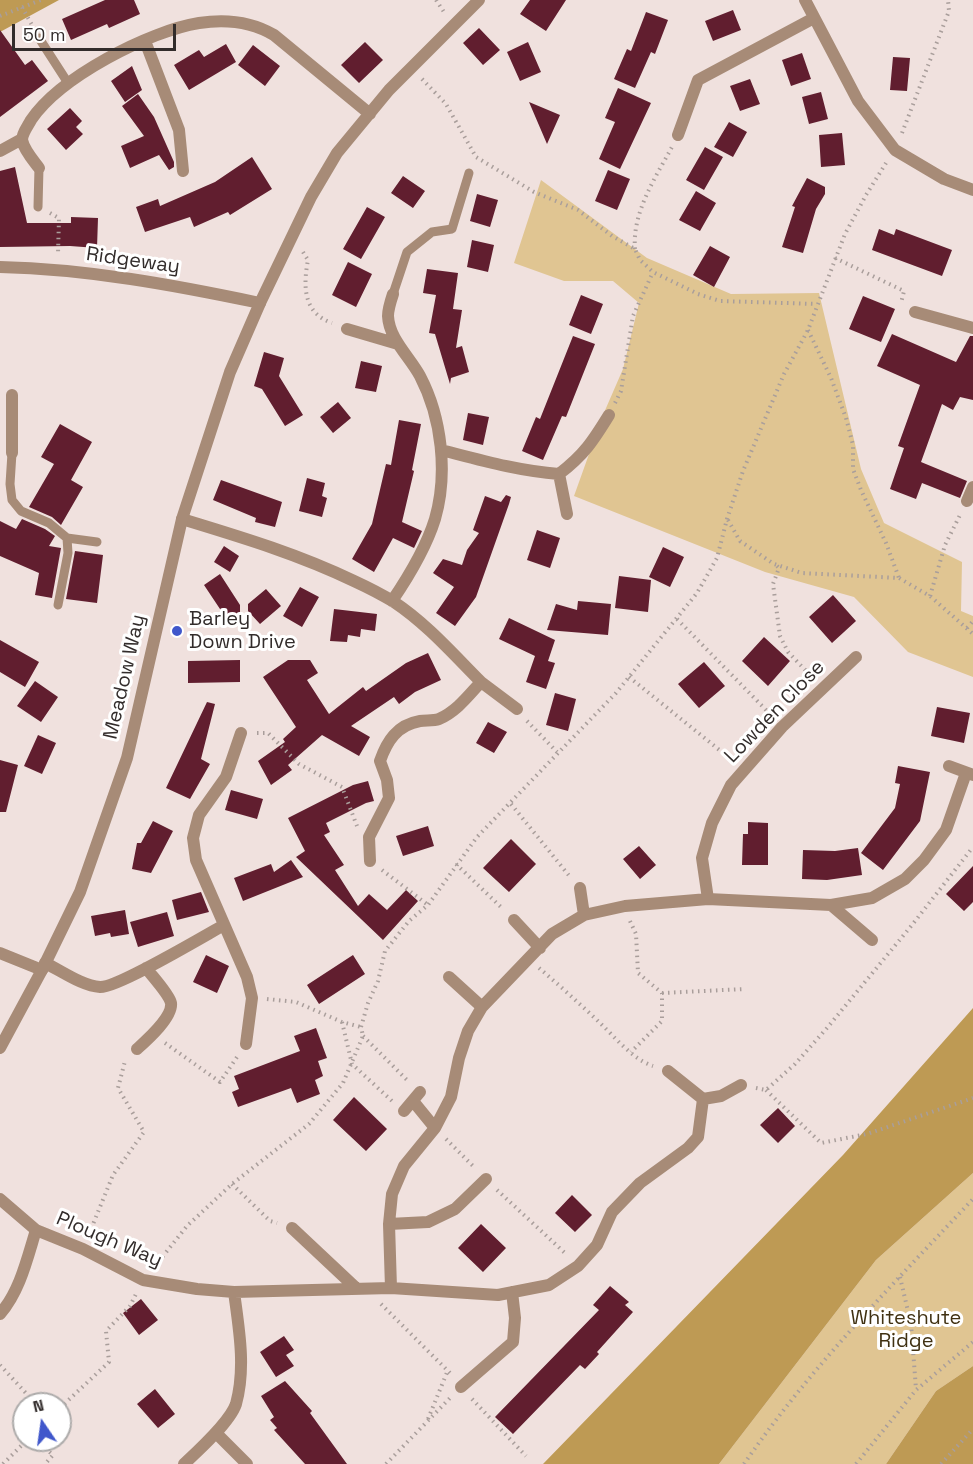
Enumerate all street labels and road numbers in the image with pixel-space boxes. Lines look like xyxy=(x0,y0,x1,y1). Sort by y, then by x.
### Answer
street label: Ridgeway xyxy=(85,243,181,279)
street label: Meadow Way xyxy=(99,612,151,742)
street label: Lowden Close xyxy=(720,656,830,768)
street label: Plough Way xyxy=(53,1207,165,1273)

